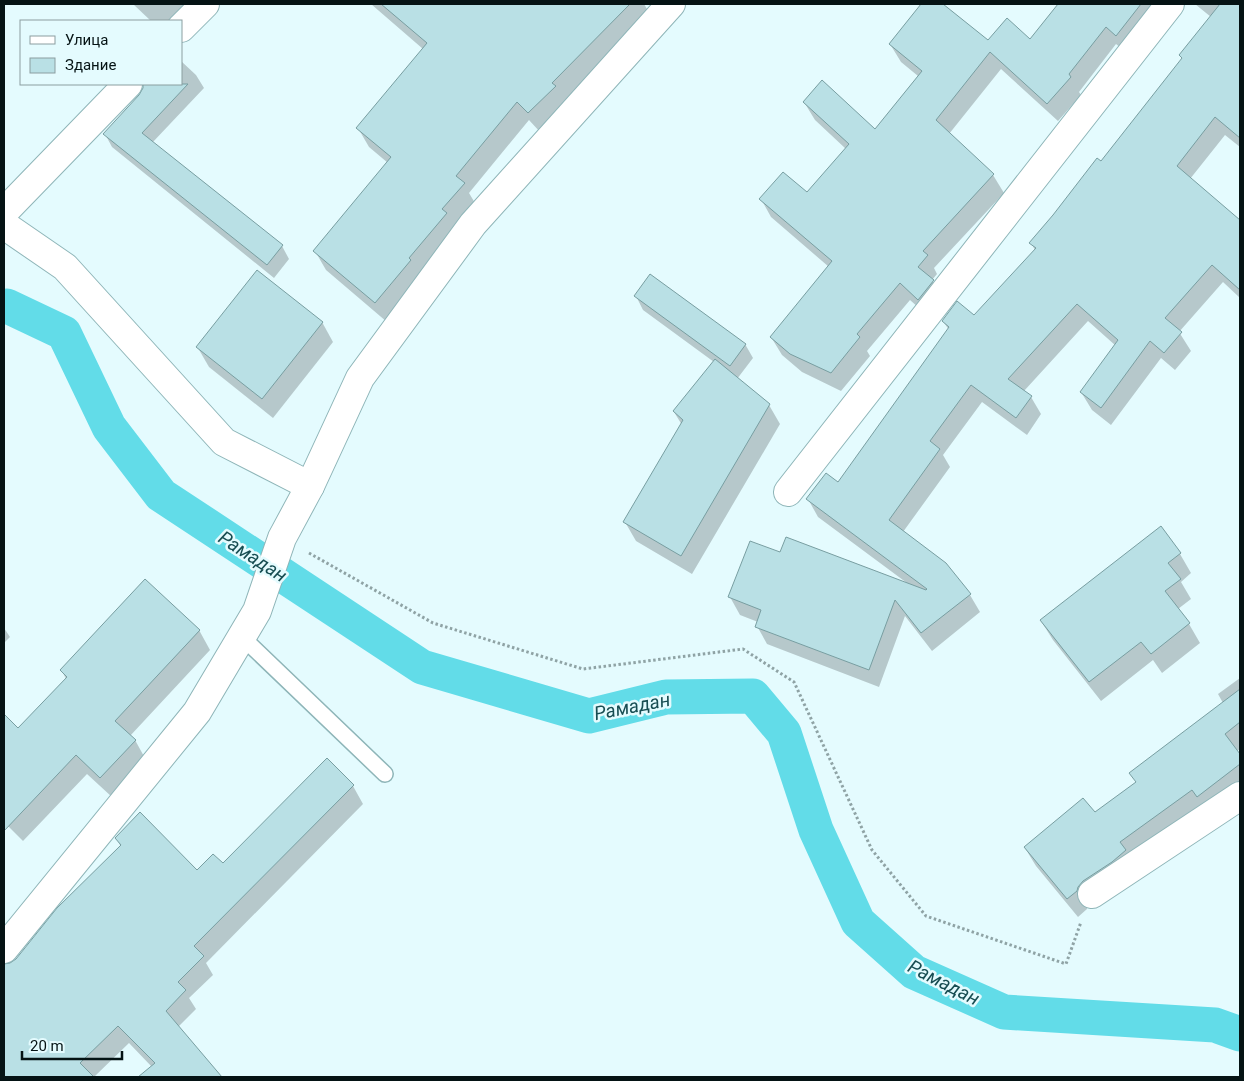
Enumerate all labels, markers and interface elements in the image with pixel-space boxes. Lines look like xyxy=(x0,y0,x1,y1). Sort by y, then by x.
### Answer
legend xyxy=(20,20,182,85)
text: Улица xyxy=(65,31,108,49)
text: Здание xyxy=(65,56,116,74)
water label: Рамадан xyxy=(214,526,292,587)
water label: Рамадан xyxy=(592,688,672,725)
water label: Рамадан xyxy=(904,955,984,1010)
scale bar xyxy=(22,1028,122,1060)
text: 20 m xyxy=(30,1037,64,1055)

